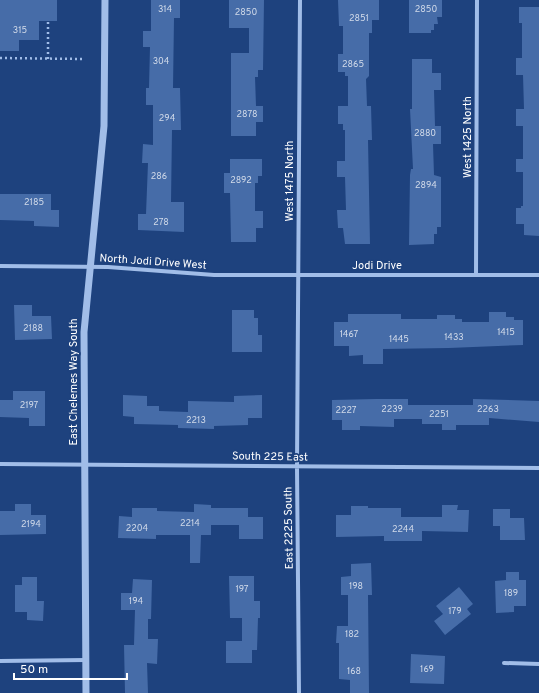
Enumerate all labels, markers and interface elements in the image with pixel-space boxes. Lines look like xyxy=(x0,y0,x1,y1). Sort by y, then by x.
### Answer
house number: 314 xyxy=(158,4,172,15)
house number: 2850 xyxy=(415,4,437,15)
house number: 2850 xyxy=(235,7,257,18)
house number: 2851 xyxy=(349,13,369,24)
house number: 315 xyxy=(13,25,27,36)
house number: 304 xyxy=(153,56,170,67)
house number: 2865 xyxy=(342,59,364,70)
street label: West 1425 North xyxy=(461,96,475,178)
house number: 2878 xyxy=(237,109,257,120)
house number: 294 xyxy=(159,113,176,124)
house number: 2880 xyxy=(414,128,436,139)
street label: West 1475 North xyxy=(283,141,297,221)
house number: 286 xyxy=(151,171,167,182)
house number: 2892 xyxy=(230,175,252,186)
house number: 2894 xyxy=(415,180,437,191)
house number: 2185 xyxy=(24,197,44,208)
house number: 278 xyxy=(153,217,169,228)
street label: North Jodi Drive West xyxy=(99,251,207,273)
street label: Jodi Drive xyxy=(352,259,402,273)
street label: East Chelemes Way South xyxy=(67,318,81,446)
house number: 2188 xyxy=(23,323,43,334)
house number: 1415 xyxy=(497,327,515,338)
house number: 1467 xyxy=(340,329,359,340)
house number: 1433 xyxy=(444,332,464,343)
house number: 1445 xyxy=(389,334,409,345)
house number: 2197 xyxy=(20,400,39,411)
house number: 2239 xyxy=(381,404,403,415)
house number: 2263 xyxy=(477,404,499,415)
house number: 2227 xyxy=(335,405,357,416)
house number: 2251 xyxy=(429,409,449,420)
house number: 2213 xyxy=(186,415,206,426)
street label: South 225 East xyxy=(232,449,308,465)
street label: East 2225 South xyxy=(281,487,297,569)
house number: 2214 xyxy=(180,518,200,529)
house number: 2194 xyxy=(21,519,41,530)
house number: 2204 xyxy=(126,523,149,534)
house number: 2244 xyxy=(392,524,414,535)
house number: 198 xyxy=(349,581,363,592)
house number: 197 xyxy=(235,584,249,595)
house number: 189 xyxy=(504,588,518,599)
house number: 194 xyxy=(129,596,144,607)
house number: 179 xyxy=(448,606,462,617)
house number: 182 xyxy=(345,629,359,640)
scale bar xyxy=(14,655,127,681)
text: 50 m xyxy=(20,662,48,678)
house number: 169 xyxy=(420,664,434,675)
house number: 168 xyxy=(347,666,361,677)

